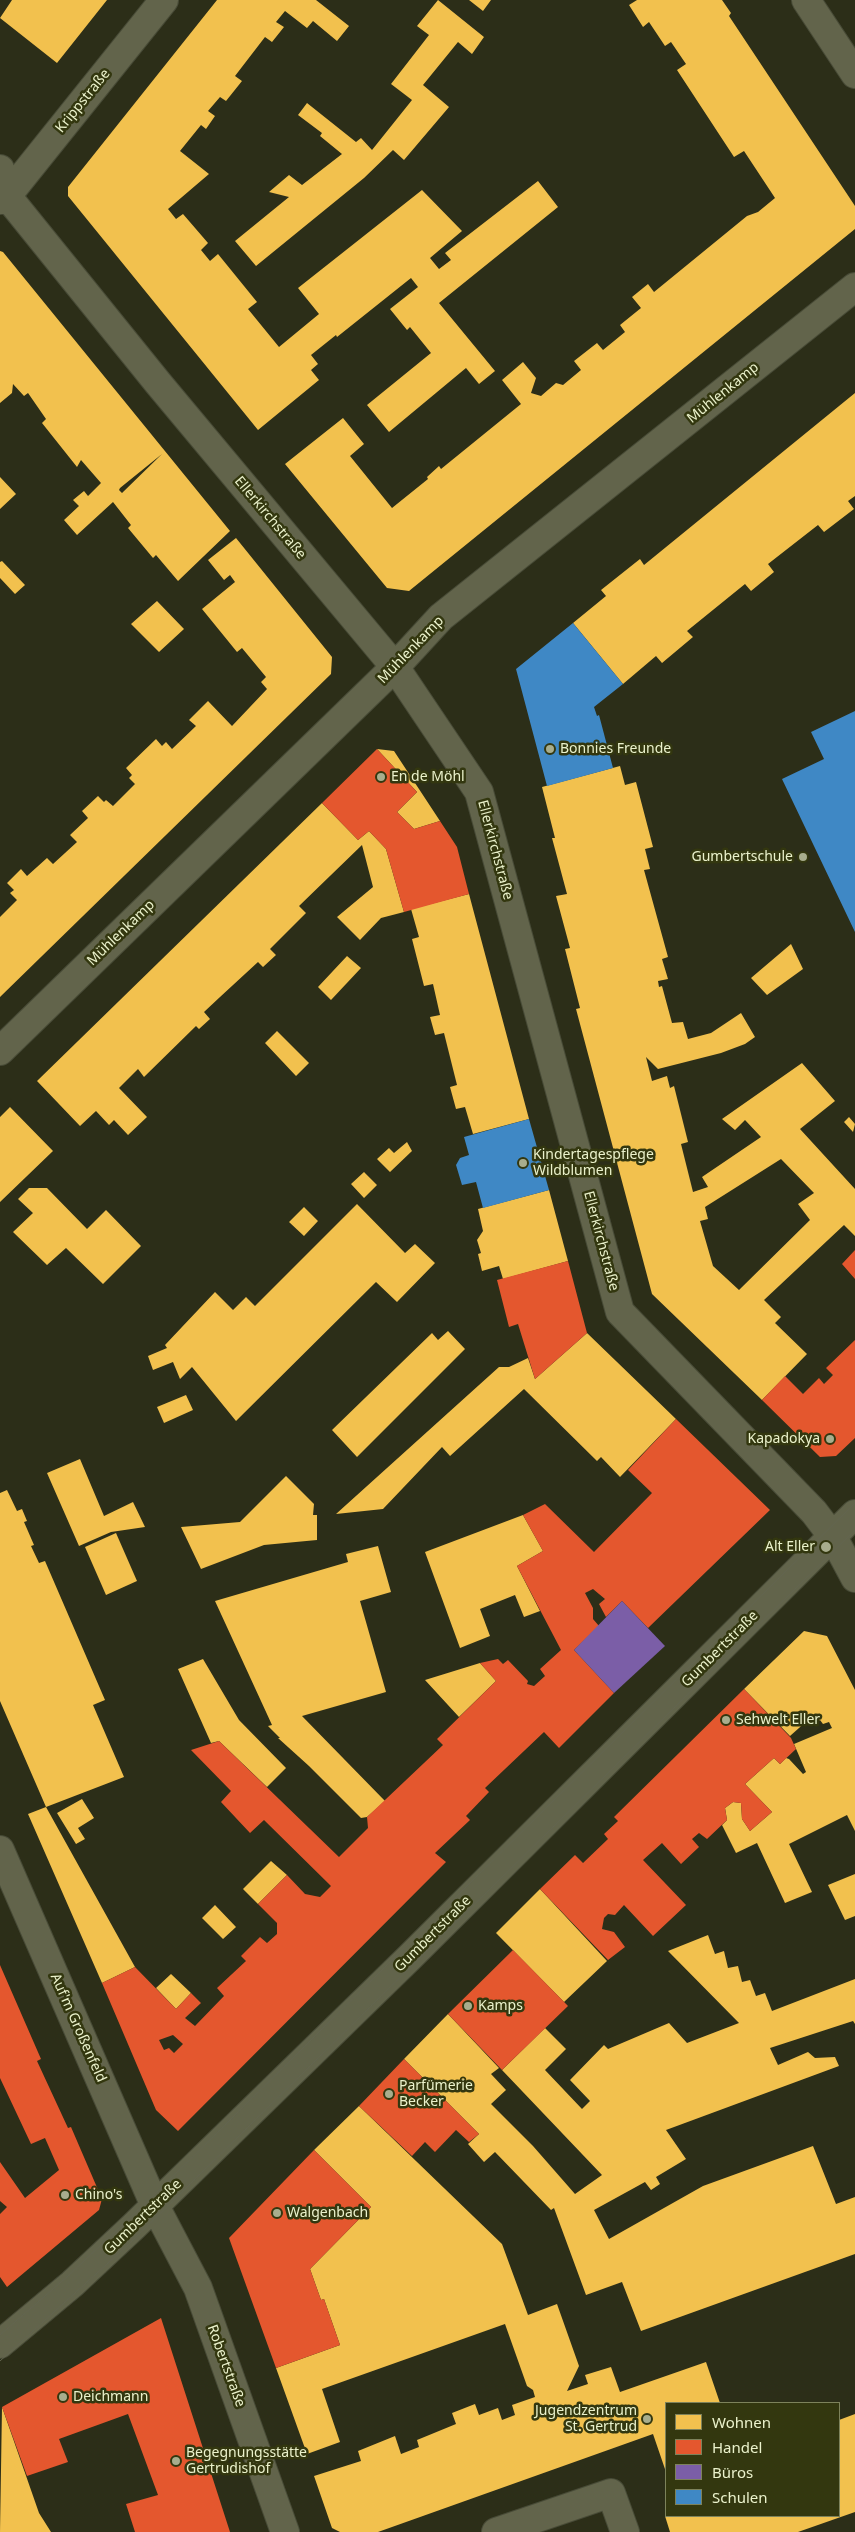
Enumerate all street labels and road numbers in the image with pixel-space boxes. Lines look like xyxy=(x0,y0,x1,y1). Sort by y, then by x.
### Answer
street label: Krippstraße xyxy=(52,66,114,136)
street label: Mühlenkamp xyxy=(684,359,762,427)
street label: Ellerkirchstraße xyxy=(231,473,309,563)
street label: Mühlenkamp xyxy=(375,613,447,687)
street label: Ellerkirchstraße xyxy=(474,798,516,902)
street label: Mühlenkamp xyxy=(84,897,158,969)
street label: Ellerkirchstraße xyxy=(580,1189,622,1293)
street label: Gumbertstraße xyxy=(678,1607,762,1691)
street label: Gumbertstraße xyxy=(391,1892,475,1976)
street label: Auf'm Großenfeld xyxy=(46,1971,110,2085)
street label: Gumbertstraße xyxy=(101,2176,185,2258)
street label: Robertstraße xyxy=(203,2323,249,2409)

